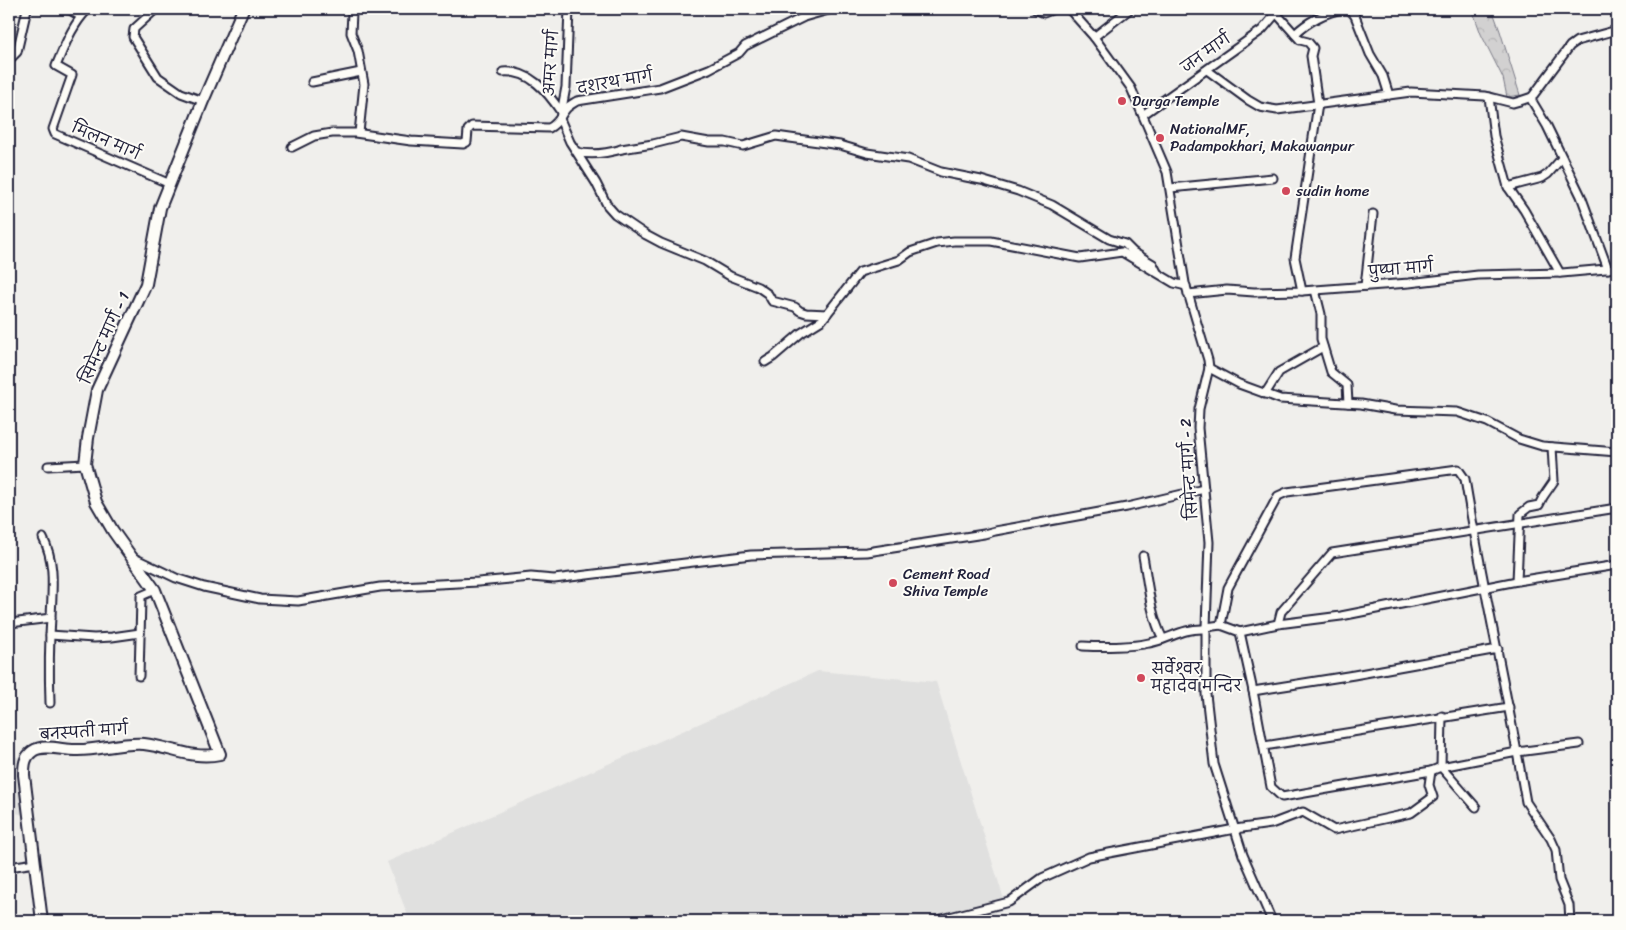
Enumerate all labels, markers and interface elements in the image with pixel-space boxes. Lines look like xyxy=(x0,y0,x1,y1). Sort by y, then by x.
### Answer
street label: जन मार्ग xyxy=(1175,26,1237,80)
street label: अमर मार्ग xyxy=(536,28,566,97)
street label: दशरथ मार्ग xyxy=(574,62,656,102)
place label: Durga Temple xyxy=(1132,88,1220,114)
marker: Durga Temple xyxy=(1116,95,1128,107)
street label: मिलन मार्ग xyxy=(66,114,145,167)
place label: NationalMF, Padampokhari, Makawanpur xyxy=(1170,116,1355,159)
marker: NationalMF, Padampokhari, Makawanpur xyxy=(1154,132,1166,144)
place label: sudin home xyxy=(1295,178,1370,204)
marker: sudin home xyxy=(1280,185,1292,197)
street label: पुष्पा मार्ग xyxy=(1366,253,1435,285)
street label: सिमेन्ट मार्ग - 1 xyxy=(73,288,137,389)
street label: सिमेन्ट मार्ग - 2 xyxy=(1172,417,1206,521)
place label: Cement Road Shiva Temple xyxy=(903,561,990,604)
marker: Cement Road Shiva Temple xyxy=(887,577,899,589)
place label: सर्वेश्वर महादेव मन्दिर xyxy=(1150,656,1242,699)
marker: सर्वेश्वर महादेव मन्दिर xyxy=(1135,672,1147,684)
street label: बनस्पती मार्ग xyxy=(38,716,130,748)

